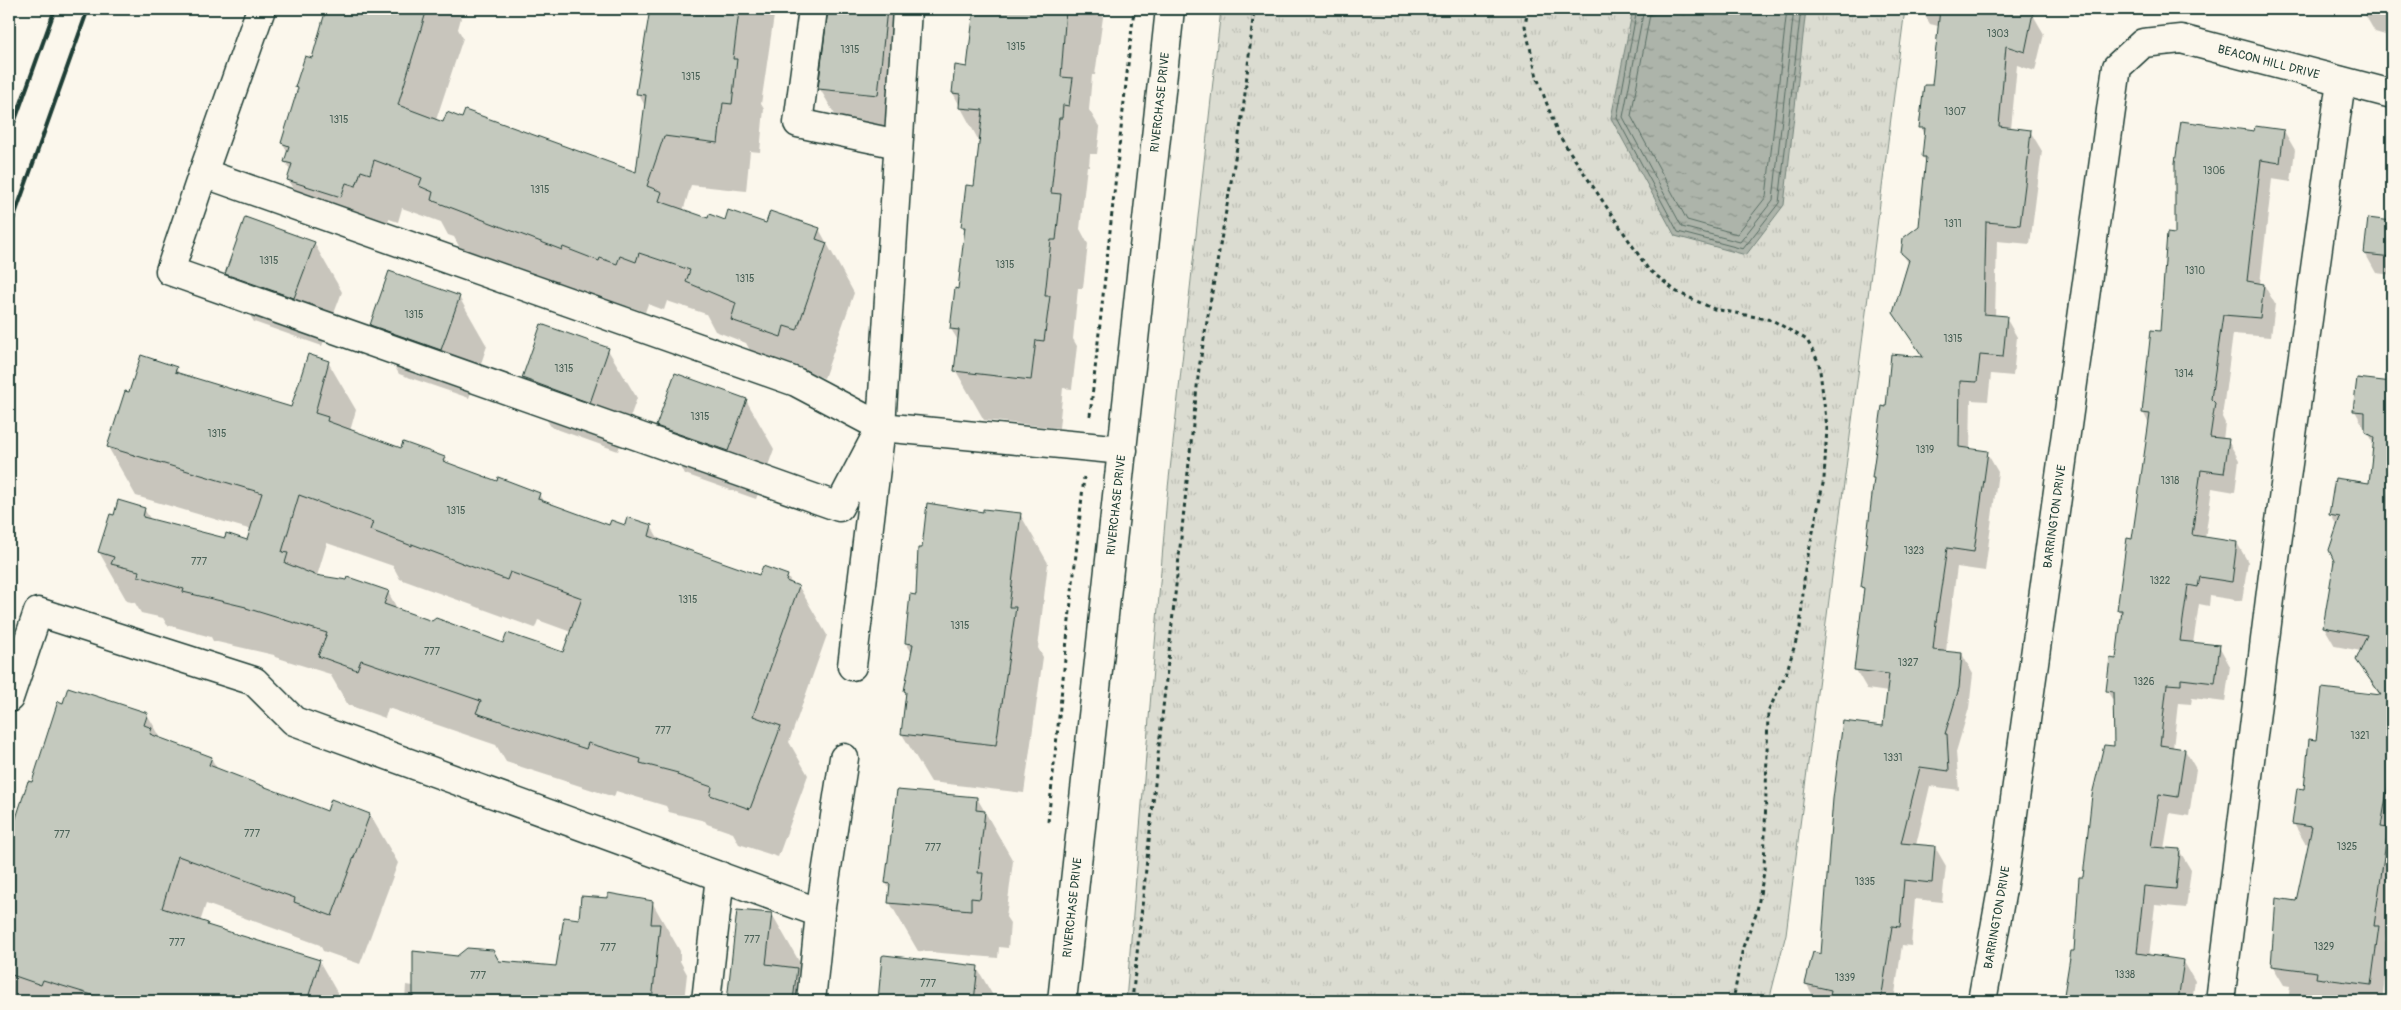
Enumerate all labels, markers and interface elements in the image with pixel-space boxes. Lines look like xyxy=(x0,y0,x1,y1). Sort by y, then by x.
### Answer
house number: 1303 xyxy=(1987,28,2009,40)
house number: 1315 xyxy=(1007,41,1025,53)
street label: BEACON HILL DRIVE xyxy=(2216,42,2321,83)
house number: 1315 xyxy=(841,44,859,56)
street label: RIVERCHASE DRIVE xyxy=(1147,51,1173,153)
house number: 1315 xyxy=(682,71,700,83)
house number: 1307 xyxy=(1944,106,1967,118)
house number: 1315 xyxy=(330,114,348,126)
house number: 1306 xyxy=(2203,165,2225,177)
house number: 1315 xyxy=(531,184,549,196)
house number: 1311 xyxy=(1944,218,1962,230)
house number: 1315 xyxy=(260,255,278,267)
house number: 1315 xyxy=(996,259,1014,271)
house number: 1310 xyxy=(2185,265,2205,277)
house number: 1315 xyxy=(736,273,754,285)
house number: 1315 xyxy=(405,309,423,321)
house number: 1315 xyxy=(1944,333,1962,345)
house number: 1315 xyxy=(555,363,573,375)
house number: 1314 xyxy=(2174,368,2194,380)
house number: 1315 xyxy=(691,411,709,423)
house number: 1315 xyxy=(208,428,226,440)
house number: 1319 xyxy=(1916,444,1934,456)
street label: RIVERCHASE DRIVE xyxy=(1104,454,1129,556)
street label: BARRINGTON DRIVE xyxy=(2040,464,2070,569)
house number: 1318 xyxy=(2161,475,2179,487)
house number: 1315 xyxy=(447,505,465,517)
house number: 1323 xyxy=(1904,545,1925,557)
house number: 777 xyxy=(191,556,208,568)
house number: 1322 xyxy=(2150,575,2171,587)
house number: 1315 xyxy=(679,594,697,606)
house number: 1315 xyxy=(951,620,969,632)
house number: 777 xyxy=(424,646,441,658)
house number: 1327 xyxy=(1898,657,1919,669)
house number: 1326 xyxy=(2134,676,2155,688)
house number: 777 xyxy=(655,725,672,737)
house number: 1321 xyxy=(2351,730,2370,742)
house number: 1331 xyxy=(1884,752,1903,764)
house number: 777 xyxy=(244,828,261,840)
house number: 777 xyxy=(54,829,71,841)
house number: 1325 xyxy=(2337,841,2357,853)
house number: 777 xyxy=(925,842,942,854)
street label: RIVERCHASE DRIVE xyxy=(1060,857,1086,958)
street label: BARRINGTON DRIVE xyxy=(1981,865,2014,970)
house number: 1335 xyxy=(1855,876,1875,888)
house number: 777 xyxy=(744,934,761,946)
house number: 777 xyxy=(169,937,186,949)
house number: 1329 xyxy=(2314,941,2334,953)
house number: 777 xyxy=(600,942,617,954)
house number: 1338 xyxy=(2115,969,2135,981)
house number: 777 xyxy=(470,970,487,982)
house number: 1339 xyxy=(1835,972,1855,984)
house number: 777 xyxy=(920,978,937,990)

